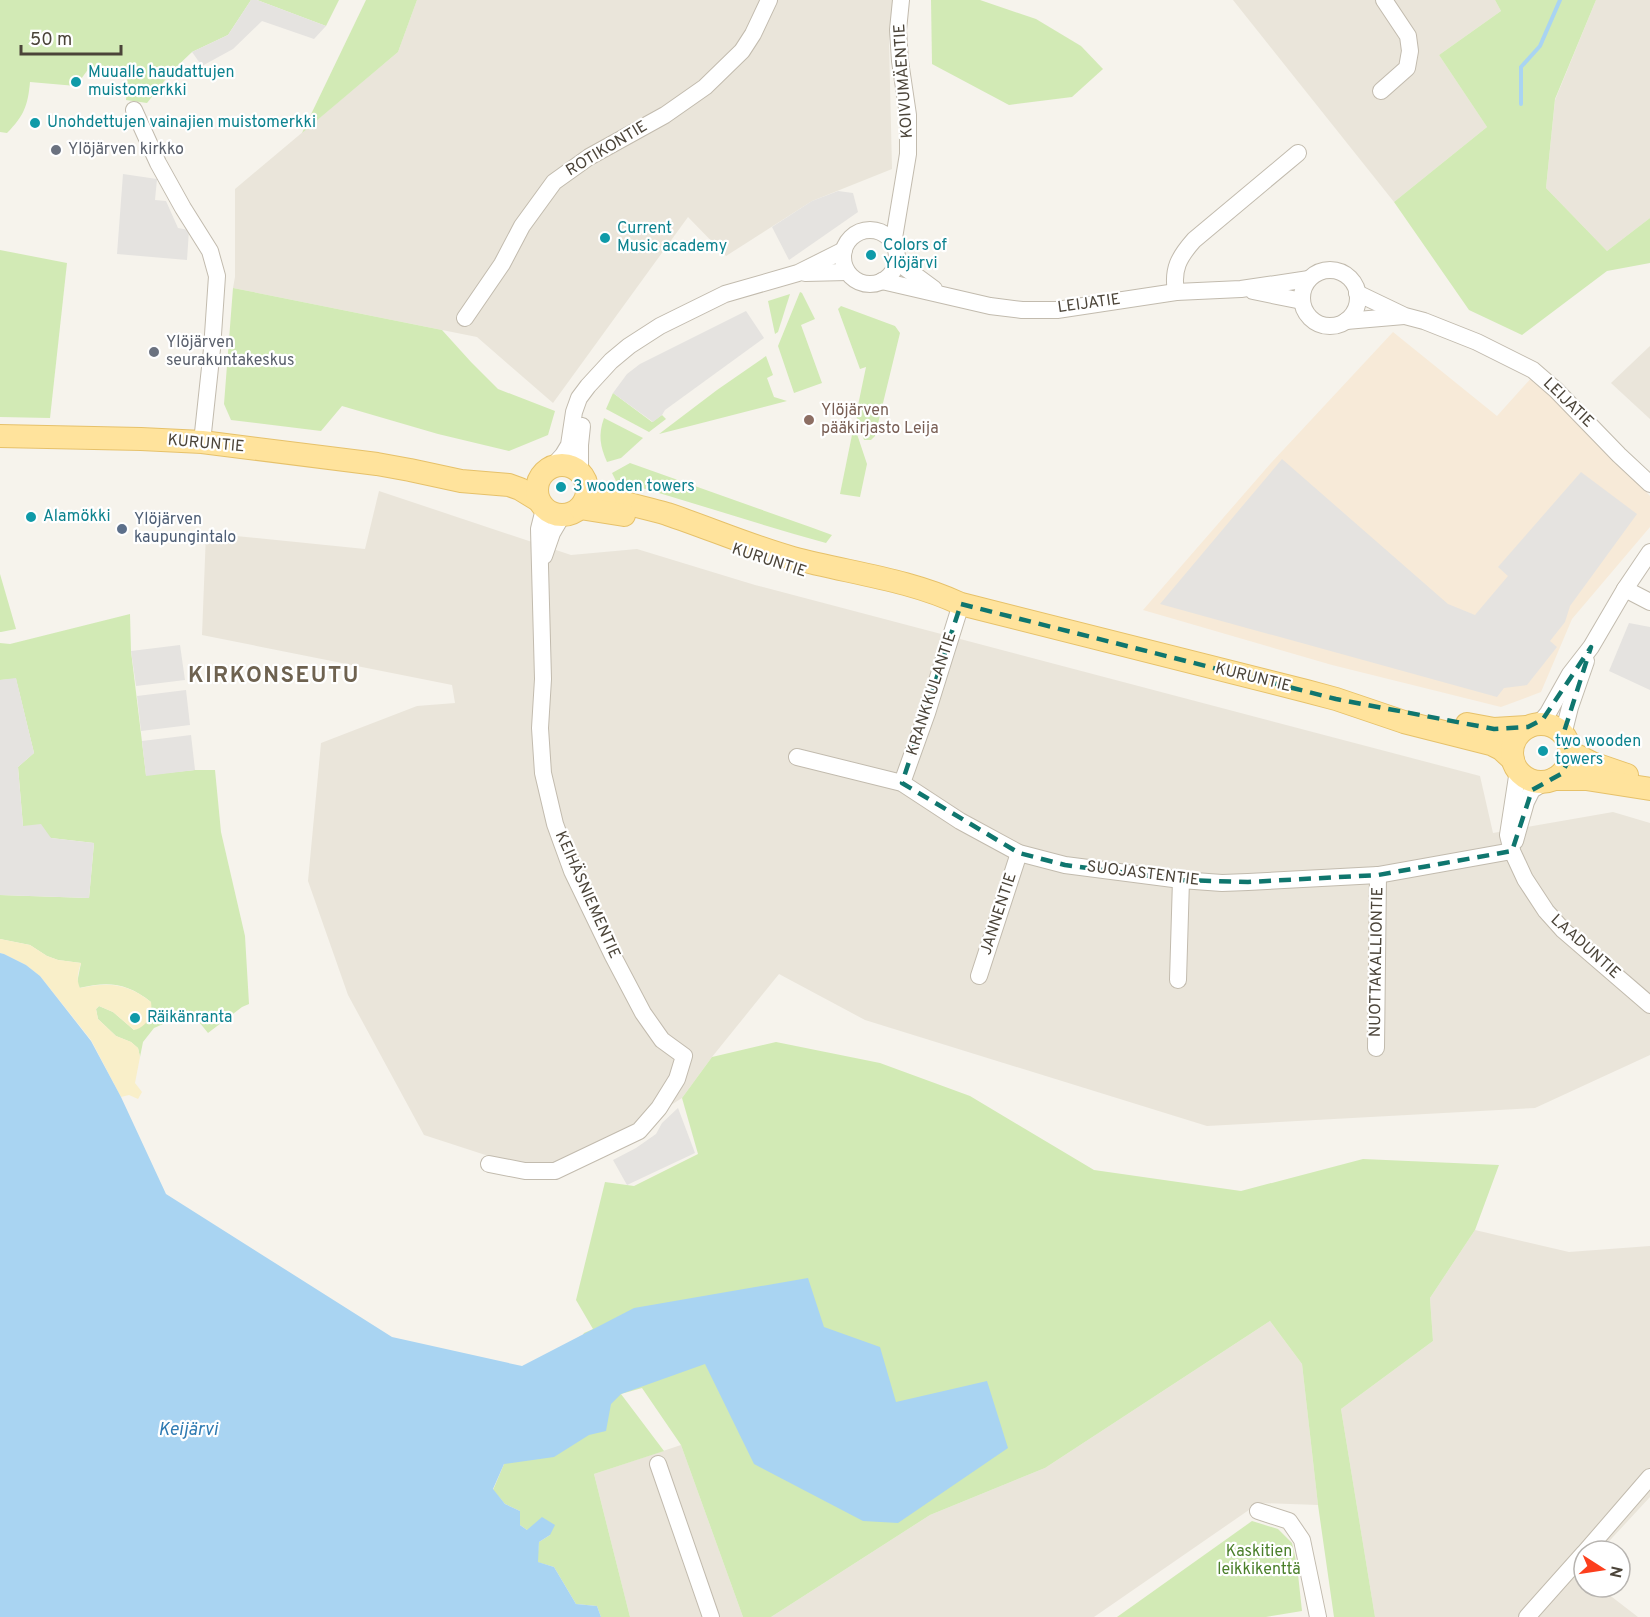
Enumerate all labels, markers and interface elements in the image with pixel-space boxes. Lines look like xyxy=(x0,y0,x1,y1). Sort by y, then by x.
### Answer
scale bar xyxy=(21,18,122,56)
street label: KOIVUMÄENTIE xyxy=(889,23,918,139)
text: 50 m xyxy=(30,29,72,52)
place label: Muualle haudattujen muistomerkki xyxy=(88,63,235,101)
marker: Muualle haudattujen muistomerkki xyxy=(69,75,83,89)
place label: Unohdettujen vainajien muistomerkki xyxy=(47,113,316,133)
marker: Unohdettujen vainajien muistomerkki xyxy=(28,116,42,130)
street label: ROTIKONTIE xyxy=(563,117,651,181)
place label: Ylöjärven kirkko xyxy=(68,140,184,160)
marker: Ylöjärven kirkko xyxy=(49,143,63,157)
place label: Current Music academy xyxy=(617,219,727,257)
marker: Current Music academy xyxy=(598,231,612,245)
place label: Colors of Ylöjärvi xyxy=(883,236,948,274)
marker: Colors of Ylöjärvi xyxy=(864,248,878,262)
street label: LEIJATIE xyxy=(1056,290,1122,318)
place label: Ylöjärven seurakuntakeskus xyxy=(166,333,295,371)
marker: Ylöjärven seurakuntakeskus xyxy=(147,345,161,359)
street label: LEIJATIE xyxy=(1538,374,1598,432)
place label: Ylöjärven pääkirjasto Leija xyxy=(821,401,939,439)
marker: Ylöjärven pääkirjasto Leija xyxy=(802,413,816,427)
street label: KURUNTIE xyxy=(167,431,245,457)
place label: 3 wooden towers xyxy=(573,477,695,497)
marker: 3 wooden towers xyxy=(554,480,568,494)
place label: Alamökki xyxy=(43,507,111,527)
marker: Alamökki xyxy=(24,510,38,524)
place label: Ylöjärven kaupungintalo xyxy=(134,510,236,548)
marker: Ylöjärven kaupungintalo xyxy=(115,522,129,536)
street label: KURUNTIE xyxy=(729,540,809,582)
street label: KRANKKULANTIE xyxy=(903,630,961,758)
street label: KURUNTIE xyxy=(1213,659,1293,697)
district label: KIRKONSEUTU xyxy=(188,663,360,690)
place label: two wooden towers xyxy=(1555,732,1641,770)
marker: two wooden towers xyxy=(1536,744,1550,758)
street label: KEIHÄSNIEMENTIE xyxy=(550,828,625,962)
street label: SUOJASTENTIE xyxy=(1086,857,1200,891)
street label: JANNENTIE xyxy=(976,870,1022,958)
street label: NUOTTAKALLIONTIE xyxy=(1366,887,1388,1037)
street label: LAADUNTIE xyxy=(1546,910,1624,984)
place label: Räikänranta xyxy=(147,1008,233,1028)
marker: Räikänranta xyxy=(128,1011,142,1025)
water label: Keijärvi xyxy=(158,1419,219,1442)
north arrow xyxy=(1572,1539,1632,1599)
park label: Kaskitien leikkikenttä xyxy=(1217,1542,1301,1580)
text: N xyxy=(1604,1564,1626,1579)

